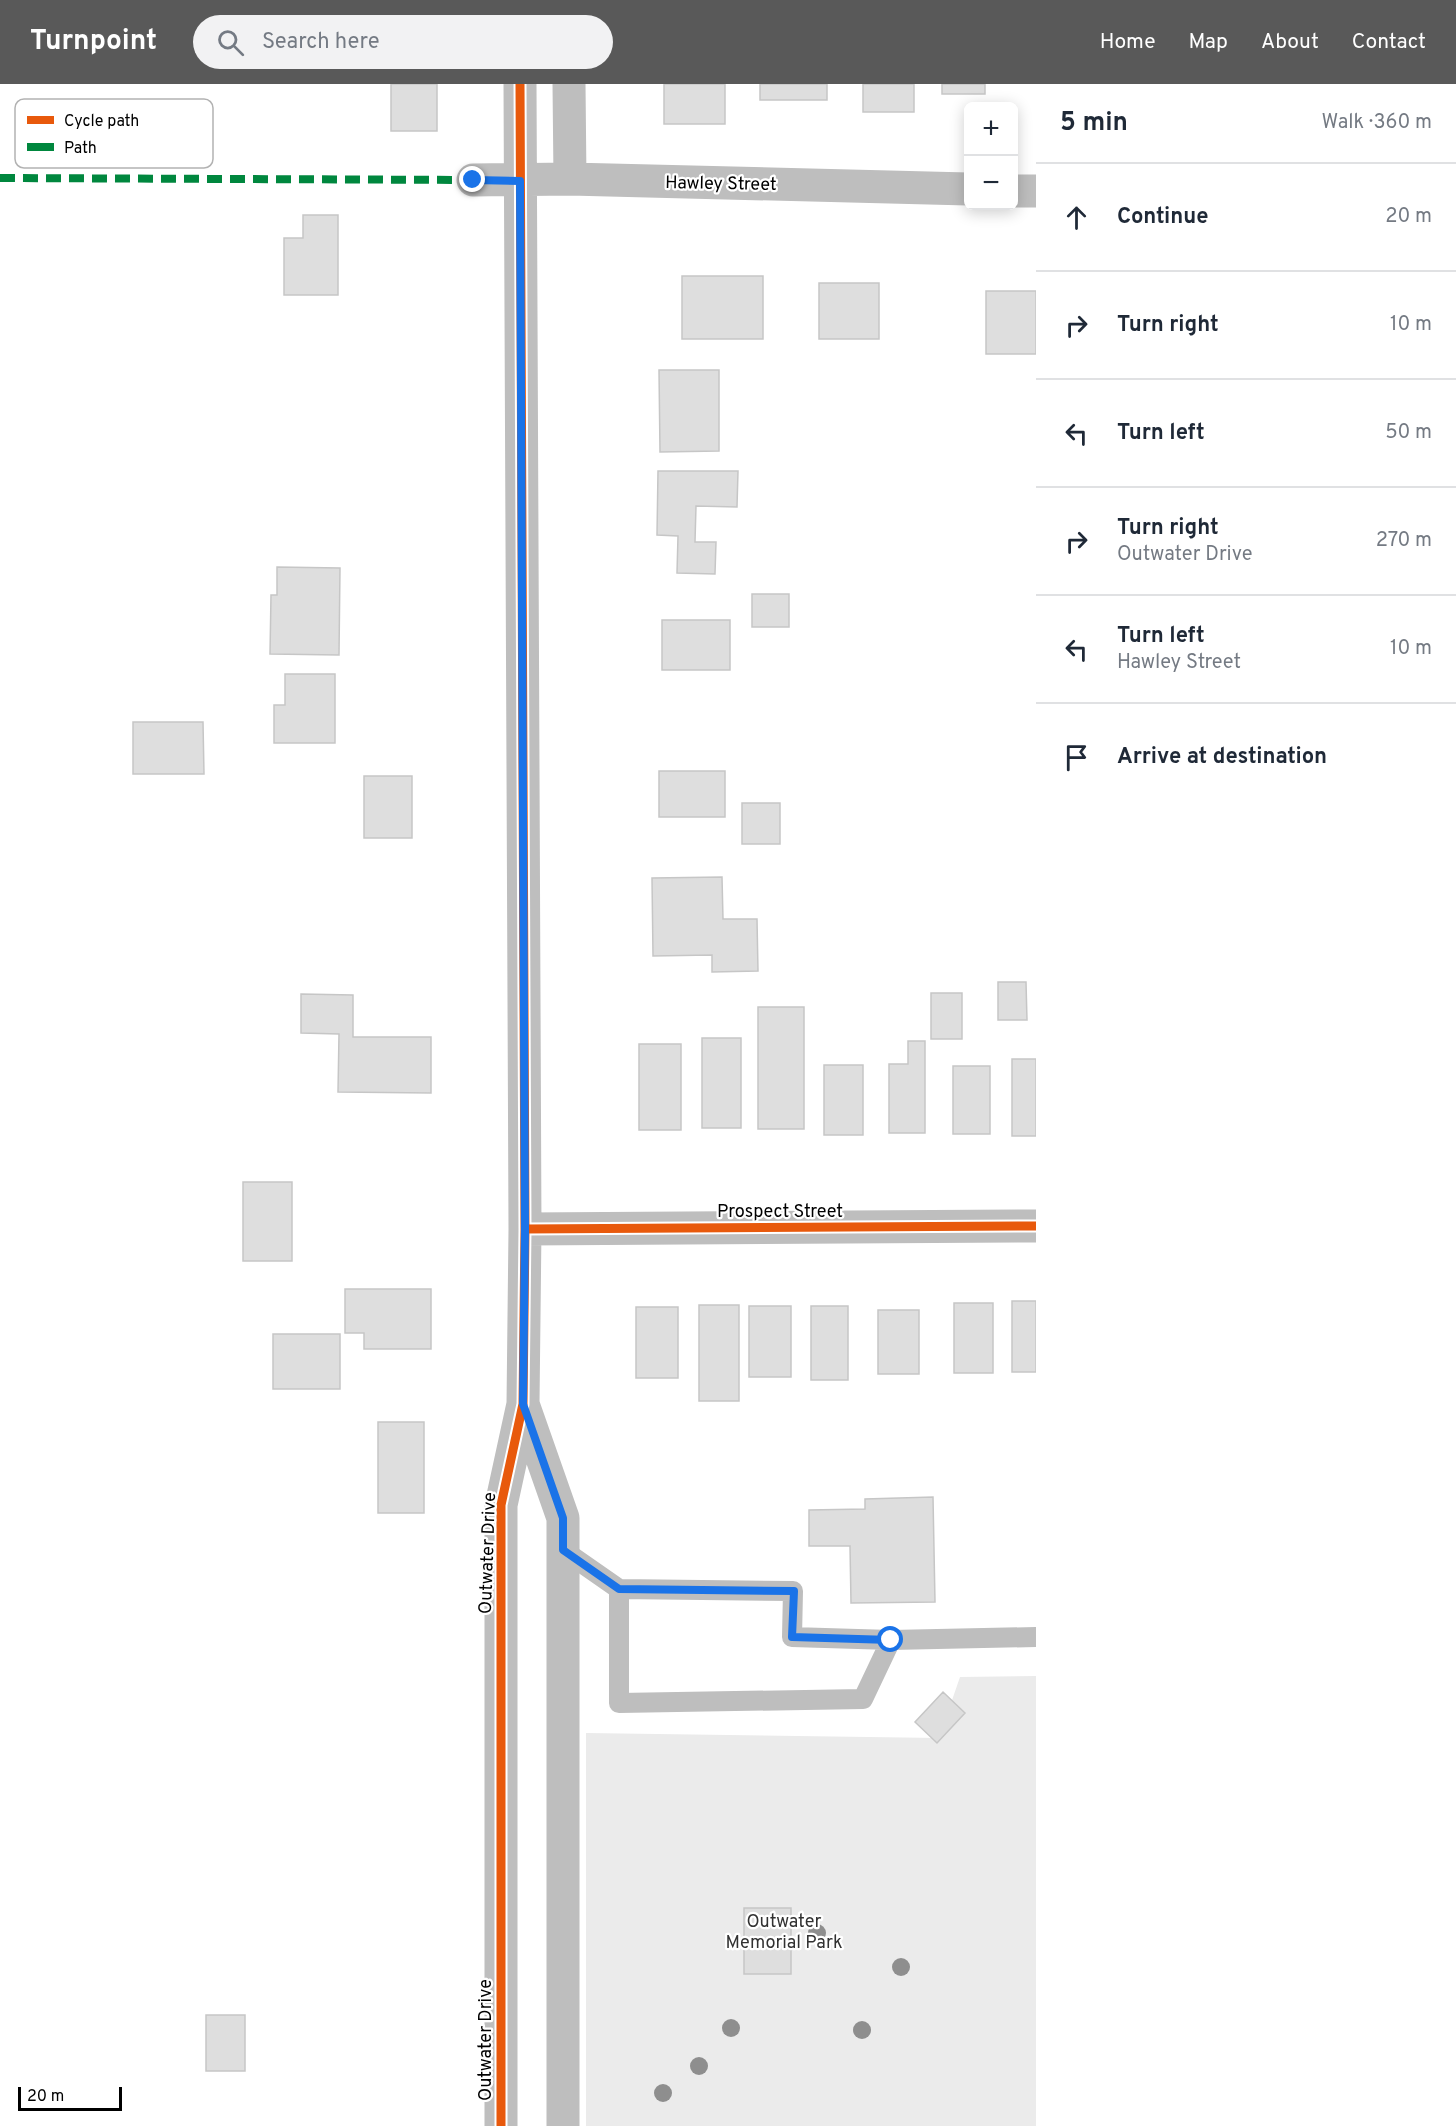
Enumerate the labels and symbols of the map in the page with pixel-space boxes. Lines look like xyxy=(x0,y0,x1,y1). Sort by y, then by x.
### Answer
legend xyxy=(15,99,213,168)
text: Cycle path xyxy=(64,112,139,132)
text: Path xyxy=(64,139,97,159)
route end xyxy=(459,166,485,192)
street label: Hawley Street xyxy=(665,172,777,197)
street label: Prospect Street xyxy=(717,1201,843,1224)
street label: Outwater Drive xyxy=(475,1492,502,1614)
route start xyxy=(877,1626,903,1652)
park label: Outwater Memorial Park xyxy=(726,1911,842,1955)
street label: Outwater Drive xyxy=(475,1979,498,2101)
scale bar xyxy=(18,2084,122,2112)

